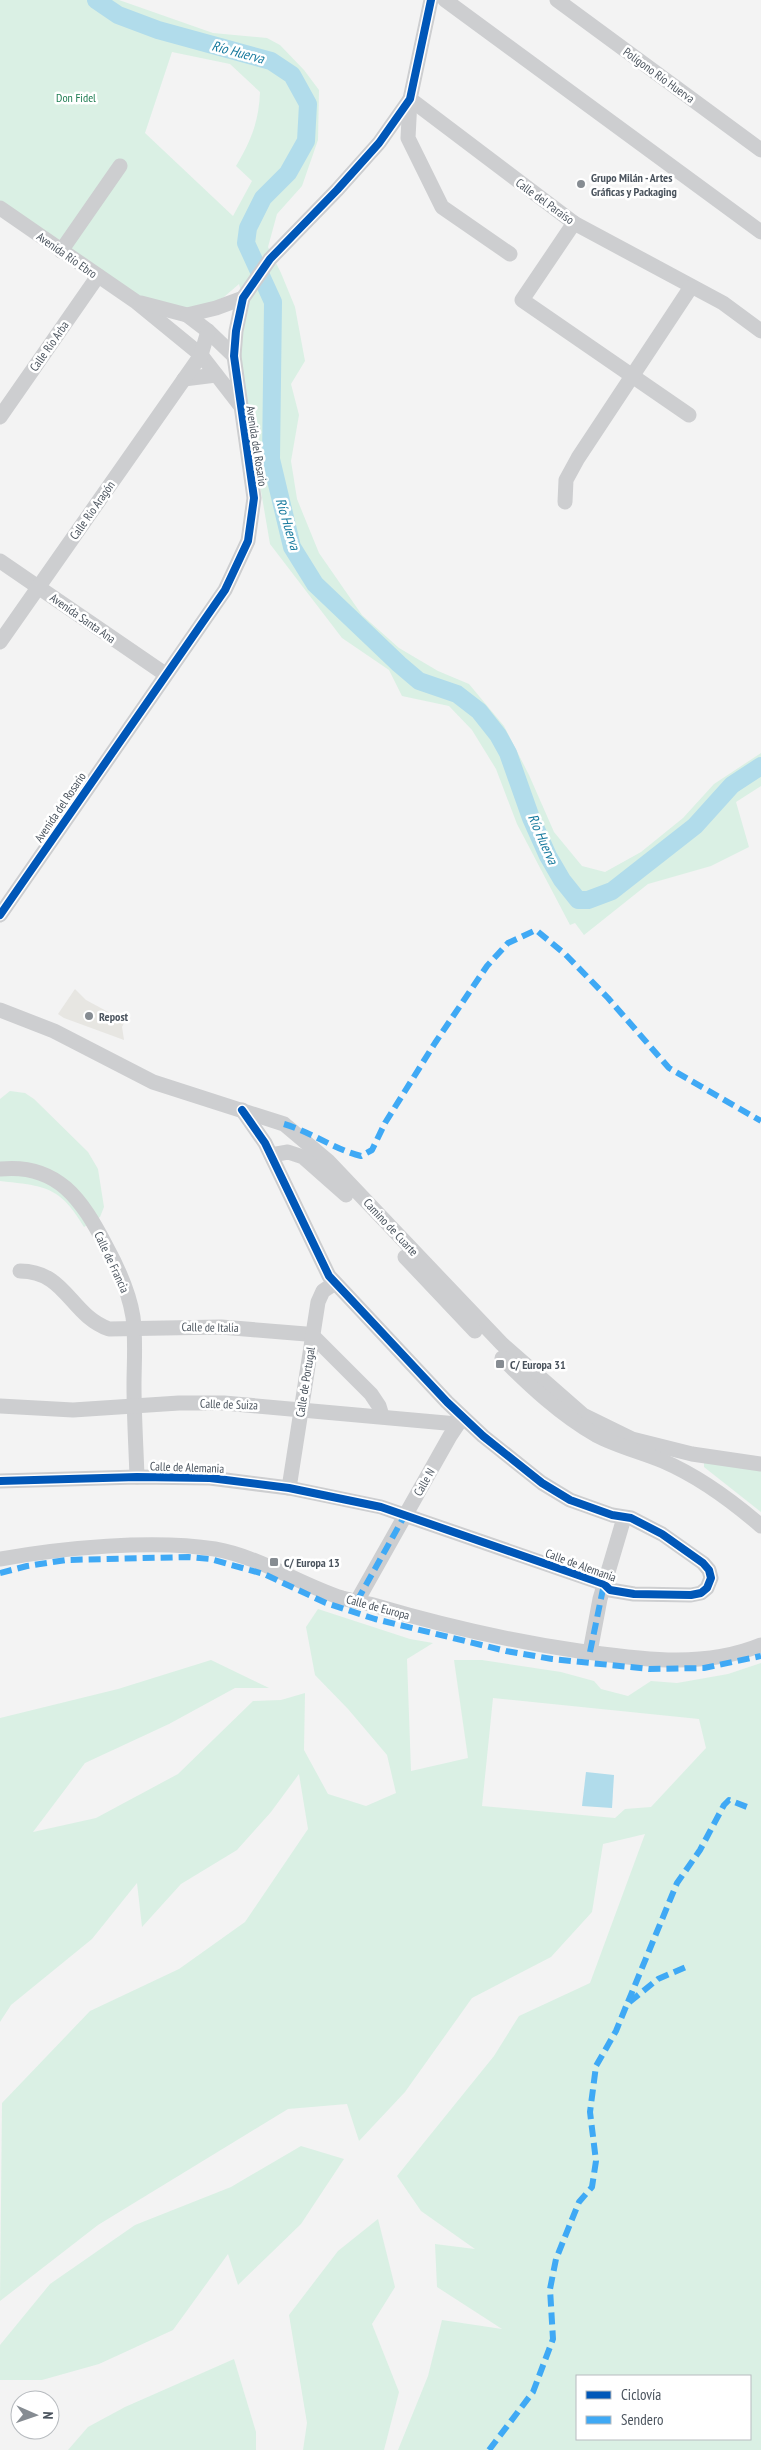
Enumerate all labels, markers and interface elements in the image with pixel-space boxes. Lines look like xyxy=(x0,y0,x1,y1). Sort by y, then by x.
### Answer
water label: Río Huerva xyxy=(210,36,267,68)
street label: Polígono Río Huerva xyxy=(620,44,698,106)
park label: Don Fidel xyxy=(56,90,96,105)
place label: Grupo Milán - Artes Gráficas y Packaging xyxy=(591,170,677,199)
street label: Calle del Paraíso xyxy=(513,175,577,227)
marker: Grupo Milán - Artes Gráficas y Packaging xyxy=(575,178,587,190)
street label: Avenida Río Ebro xyxy=(34,229,100,281)
street label: Calle Río Arba xyxy=(26,318,72,374)
street label: Avenida del Rosario xyxy=(243,405,271,487)
street label: Calle Río Aragón xyxy=(66,478,118,542)
water label: Río Huerva xyxy=(272,496,305,553)
street label: Avenida Santa Ana xyxy=(47,590,119,646)
street label: Avenida del Rosario xyxy=(31,769,89,845)
water label: Río Huerva xyxy=(524,811,563,868)
place label: Repost xyxy=(99,1009,129,1024)
marker: Repost xyxy=(83,1010,95,1022)
street label: Camino de Cuarte xyxy=(361,1195,422,1259)
street label: Calle de Francia xyxy=(91,1229,133,1295)
street label: Calle de Italia xyxy=(181,1319,239,1335)
street label: Calle de Portugal xyxy=(292,1346,318,1418)
place label: C/ Europa 31 xyxy=(510,1357,566,1372)
marker: C/ Europa 31 xyxy=(494,1358,506,1370)
street label: Calle de Suiza xyxy=(200,1395,258,1413)
street label: Calle de Alemania xyxy=(150,1458,225,1476)
street label: Calle N xyxy=(410,1465,438,1499)
street label: Calle de Alemania xyxy=(544,1545,619,1585)
place label: C/ Europa 13 xyxy=(284,1555,340,1570)
marker: C/ Europa 13 xyxy=(268,1556,280,1568)
street label: Calle de Europa xyxy=(345,1591,411,1623)
legend xyxy=(576,2375,751,2440)
text: Ciclovía xyxy=(621,2385,661,2404)
north arrow xyxy=(10,2390,60,2440)
text: Sendero xyxy=(621,2410,663,2429)
text: N xyxy=(39,2411,57,2420)

